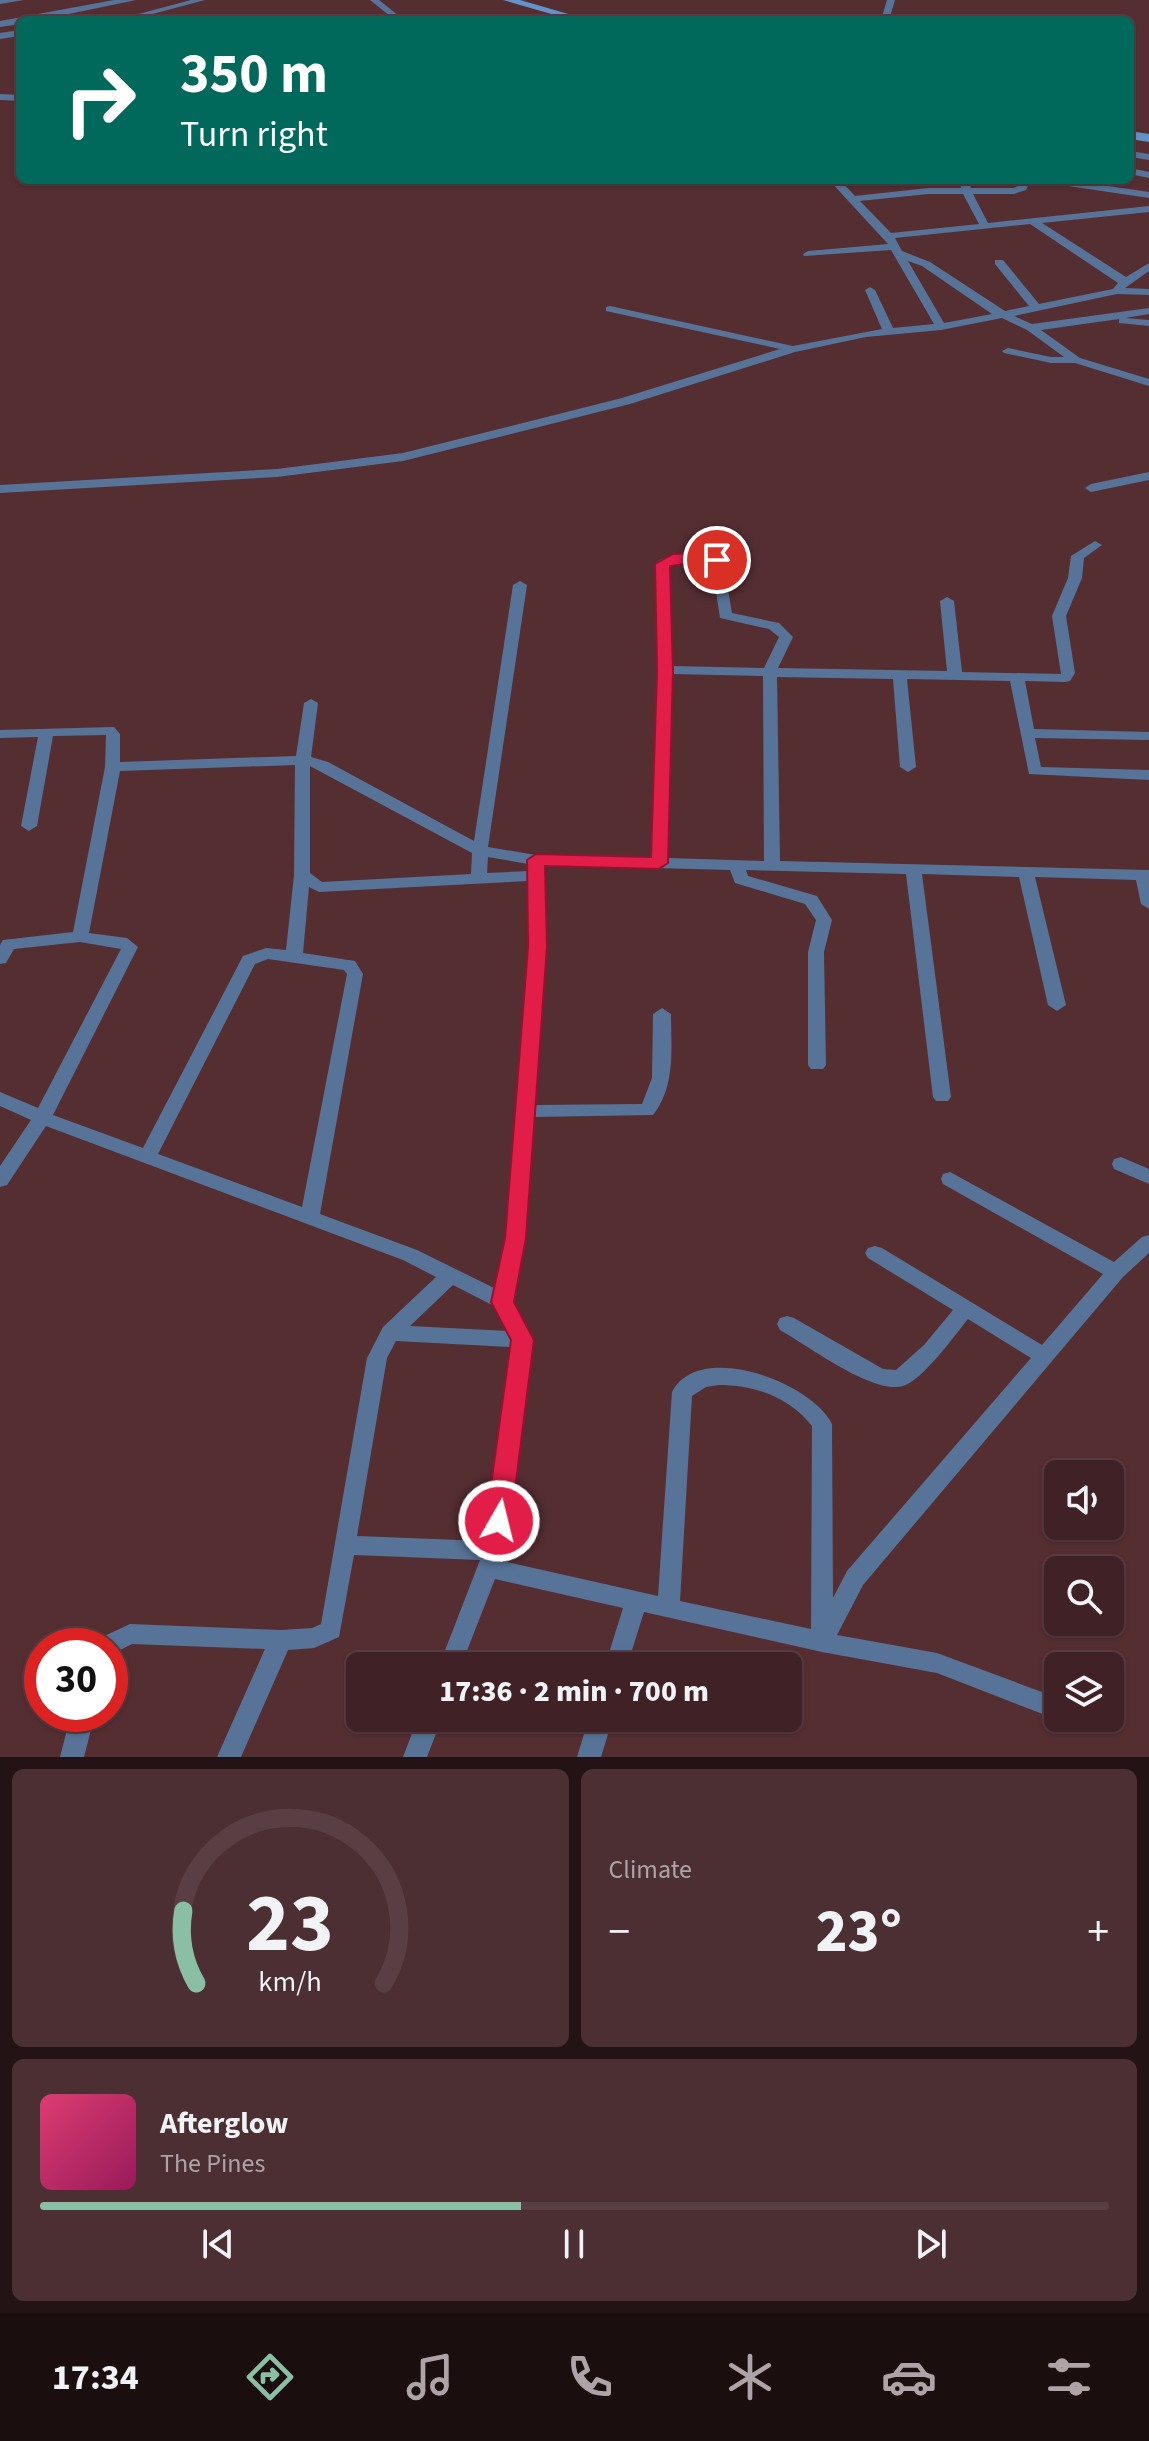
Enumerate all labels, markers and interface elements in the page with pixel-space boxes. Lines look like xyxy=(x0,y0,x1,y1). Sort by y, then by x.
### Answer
text: 350 m xyxy=(180,35,328,114)
icon: right xyxy=(48,48,152,152)
text: Turn right xyxy=(180,109,328,160)
pin xyxy=(683,526,751,594)
icon: arrive xyxy=(695,538,739,582)
map controls xyxy=(1044,1460,1124,1732)
button: sound xyxy=(1044,1460,1124,1540)
position arrow xyxy=(457,1479,541,1563)
button: search xyxy=(1044,1556,1124,1636)
speed limit sign: 30 xyxy=(24,1628,128,1732)
button: layers xyxy=(1044,1652,1124,1732)
text: 17:36 · 2 min · 700 m xyxy=(439,1670,709,1713)
text: Climate xyxy=(609,1851,692,1888)
text: 23 xyxy=(246,1865,334,1983)
text: 23° xyxy=(816,1890,902,1975)
text: − xyxy=(609,1901,630,1964)
text: + xyxy=(1087,1901,1109,1964)
text: km/h xyxy=(259,1962,322,2002)
text: Afterglow xyxy=(160,2102,288,2145)
text: The Pines xyxy=(160,2145,265,2182)
icon: previous xyxy=(196,2222,240,2266)
icon: pause xyxy=(552,2222,596,2266)
icon: next xyxy=(909,2222,953,2266)
icon: directions xyxy=(242,2349,298,2405)
icon: music xyxy=(402,2349,458,2405)
icon: phone xyxy=(562,2349,618,2405)
icon: climate xyxy=(722,2349,778,2405)
icon: car xyxy=(881,2349,937,2405)
icon: filters xyxy=(1041,2349,1097,2405)
text: 17:34 xyxy=(52,2352,139,2403)

